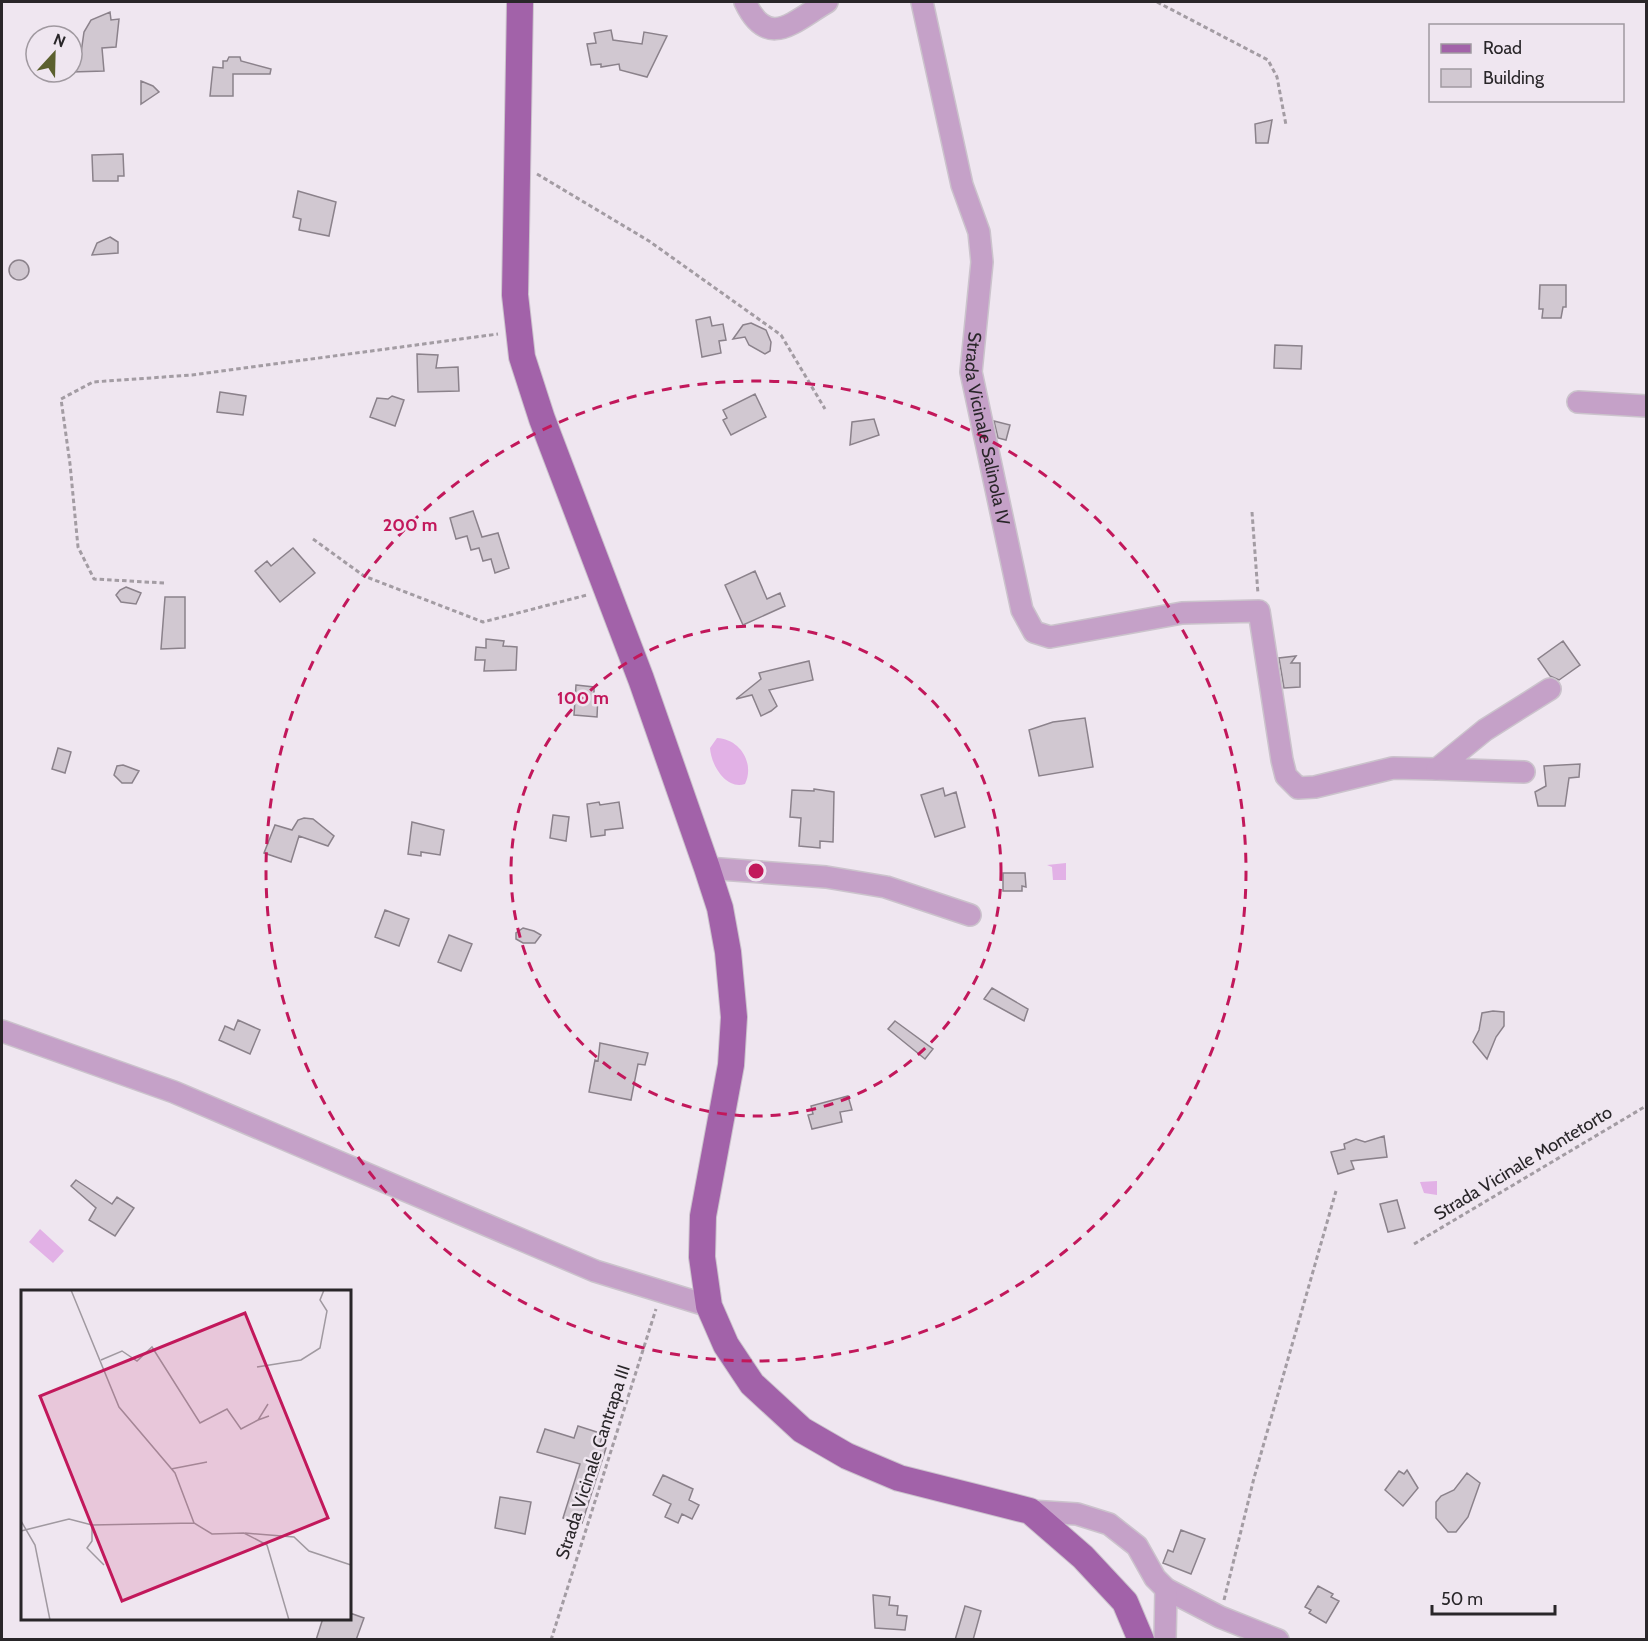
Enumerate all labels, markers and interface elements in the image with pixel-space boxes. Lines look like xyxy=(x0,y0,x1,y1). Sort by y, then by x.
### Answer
north arrow xyxy=(24,24,84,84)
legend xyxy=(1429,24,1624,102)
text: N xyxy=(51,30,68,51)
text: Road xyxy=(1483,37,1522,59)
text: Building xyxy=(1483,67,1545,89)
street label: Strada Vicinale Salinola IV xyxy=(960,331,1015,527)
text: 200 m xyxy=(383,514,437,536)
text: 100 m xyxy=(557,687,609,709)
centre of rings xyxy=(746,861,766,881)
street label: Strada Vicinale Montetorto xyxy=(1430,1101,1616,1225)
inset map xyxy=(21,1290,351,1620)
street label: Strada Vicinale Cantrapa III xyxy=(551,1362,635,1562)
scale bar xyxy=(1432,1578,1555,1616)
text: 50 m xyxy=(1441,1588,1483,1610)

